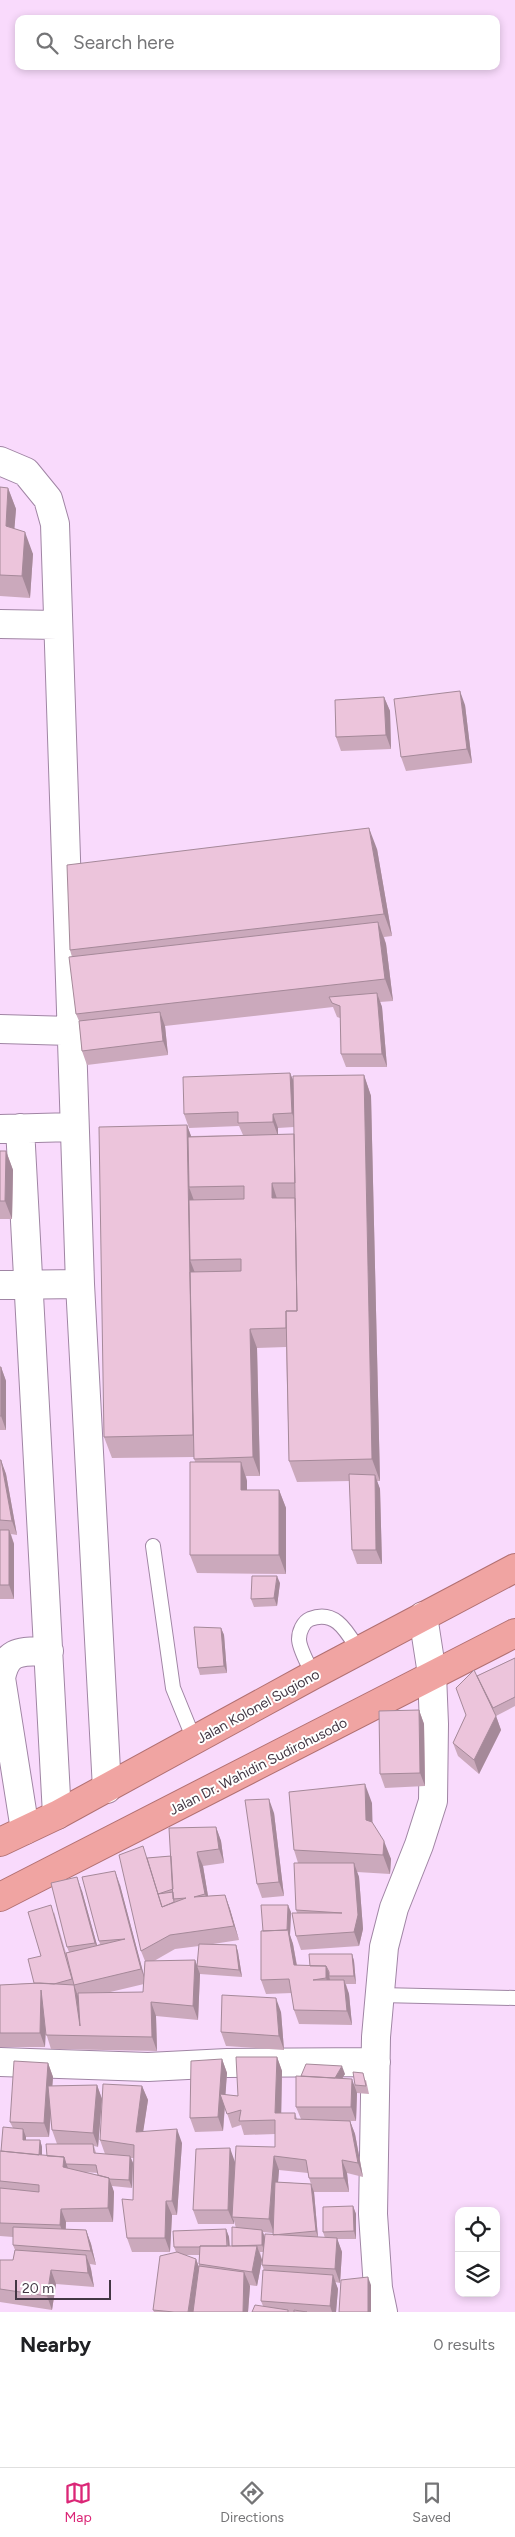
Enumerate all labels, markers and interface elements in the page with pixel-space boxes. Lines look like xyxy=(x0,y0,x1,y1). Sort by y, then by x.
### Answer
search box xyxy=(15,15,500,70)
icon: search xyxy=(33,29,61,57)
text: Search here xyxy=(73,31,175,54)
street label: Jalan Kolonel Sugiono xyxy=(194,1666,323,1747)
street label: Jalan Dr. Wahidin Sudirohusodo xyxy=(166,1714,350,1819)
map controls xyxy=(455,2207,500,2297)
button: locate xyxy=(455,2207,500,2252)
button: layers xyxy=(455,2252,500,2297)
scale bar xyxy=(15,2277,111,2300)
text: 20 m xyxy=(22,2280,54,2297)
text: Nearby xyxy=(20,2332,91,2357)
text: 0 results xyxy=(433,2335,495,2354)
tab: Map xyxy=(64,2479,92,2526)
tab: Directions xyxy=(220,2479,284,2526)
tab: Saved xyxy=(412,2479,451,2526)

